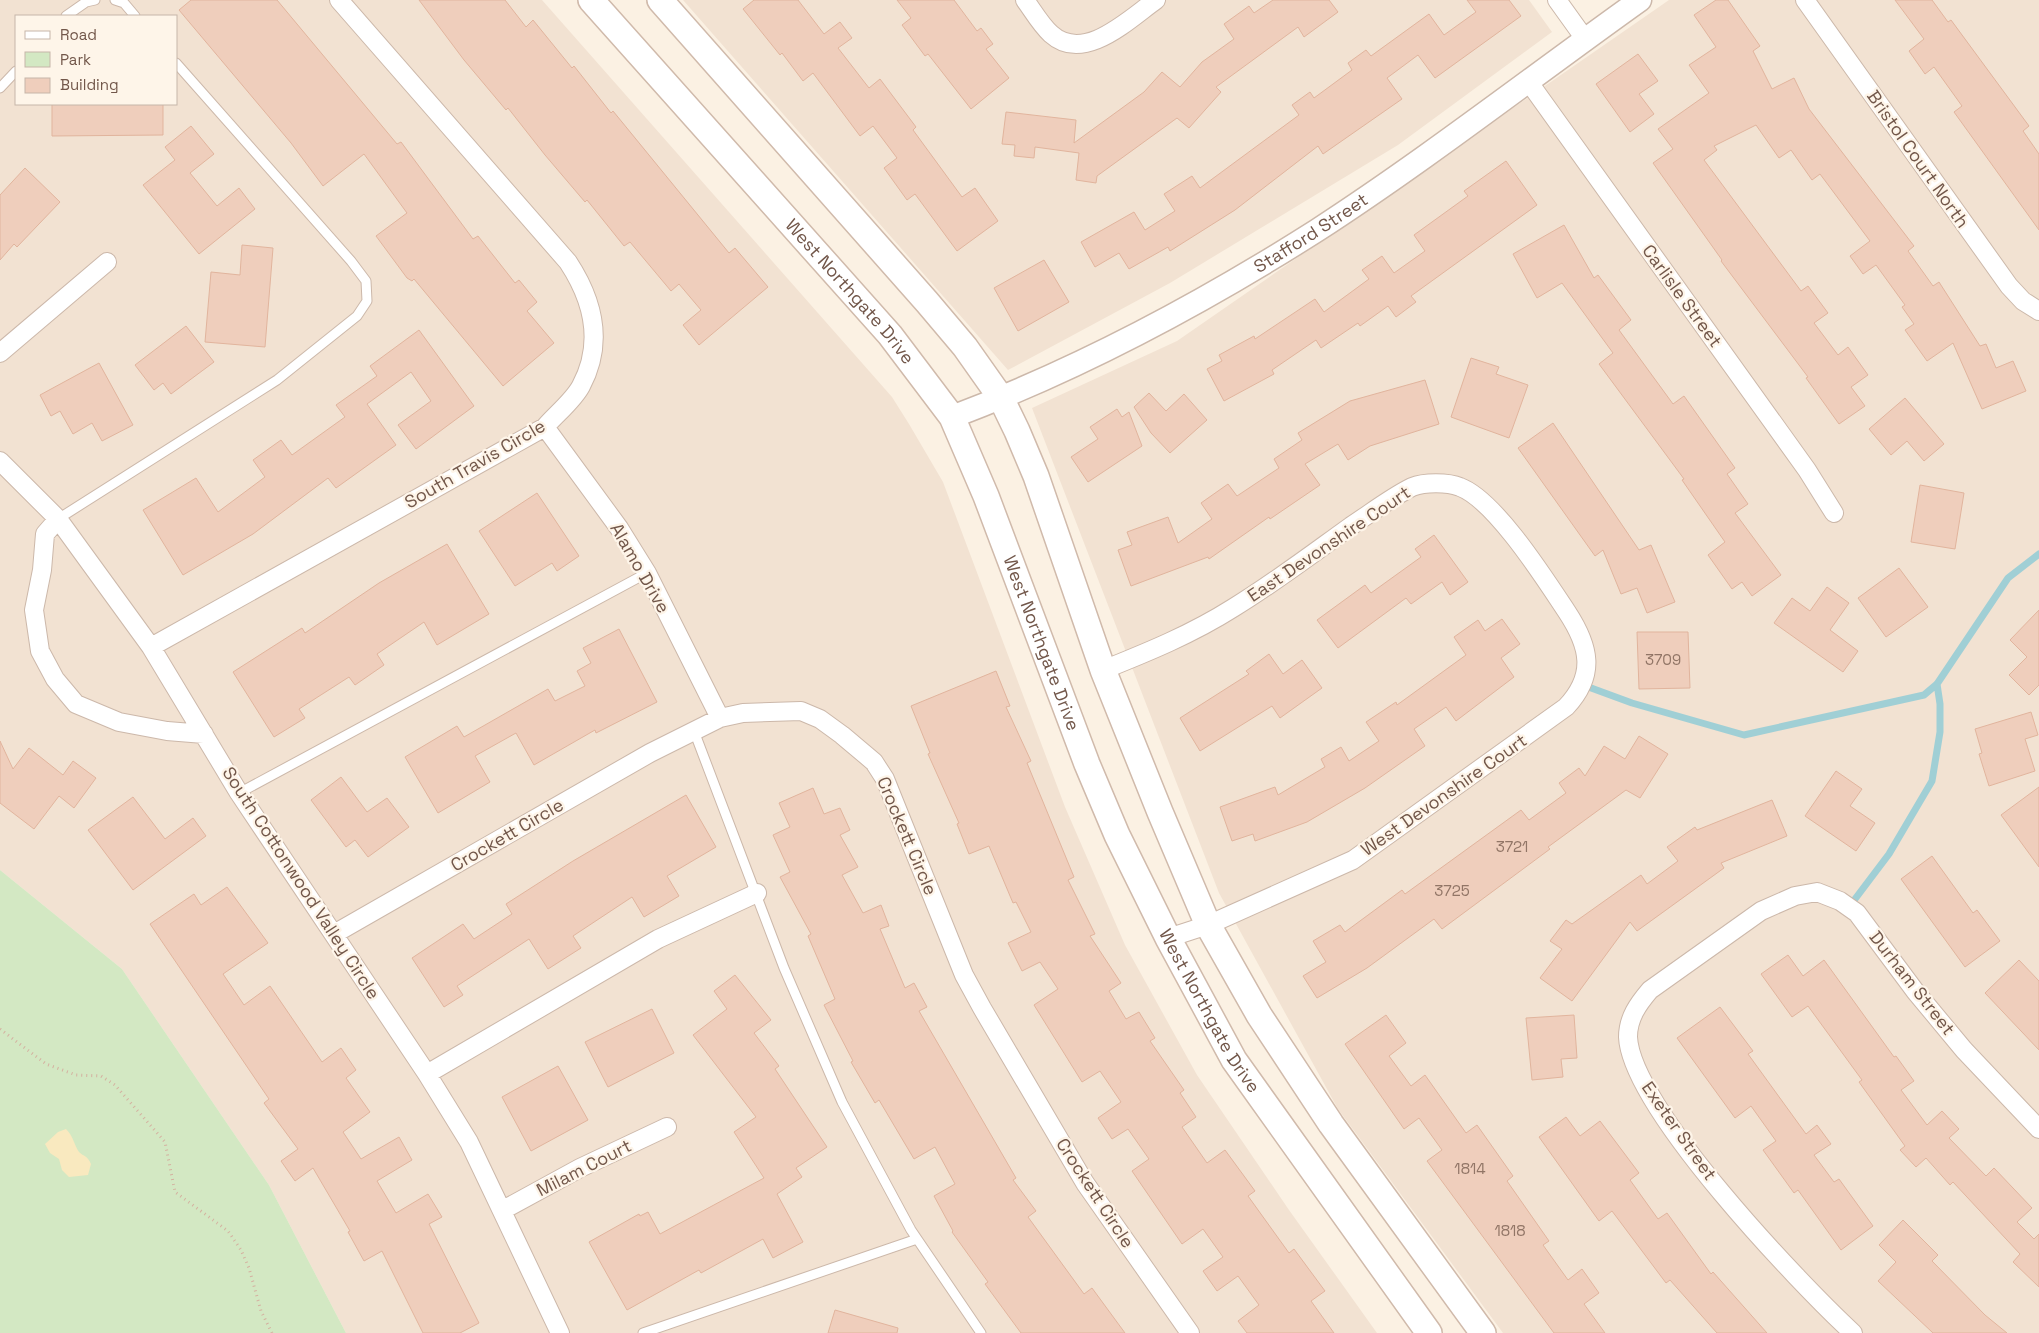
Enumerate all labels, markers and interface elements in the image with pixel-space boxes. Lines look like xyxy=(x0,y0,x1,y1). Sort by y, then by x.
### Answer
legend xyxy=(15,15,178,105)
text: Road xyxy=(60,25,97,44)
text: Park xyxy=(60,50,91,69)
text: Building xyxy=(60,75,119,94)
street label: Bristol Court North xyxy=(1862,85,1975,232)
street label: Stafford Street xyxy=(1249,188,1372,278)
street label: West Northgate Drive xyxy=(781,214,920,368)
street label: Carlisle Street xyxy=(1637,240,1727,352)
street label: South Travis Circle xyxy=(400,414,549,513)
street label: East Devonshire Court xyxy=(1243,480,1415,607)
street label: Alamo Drive xyxy=(605,519,676,617)
street label: West Northgate Drive xyxy=(998,552,1085,734)
house number: 3709 xyxy=(1645,650,1681,669)
street label: West Devonshire Court xyxy=(1356,729,1531,861)
street label: South Cottonwood Valley Circle xyxy=(218,762,385,1003)
street label: Crockett Circle xyxy=(872,773,943,899)
street label: Crockett Circle xyxy=(446,793,567,876)
house number: 3721 xyxy=(1496,837,1528,856)
house number: 3725 xyxy=(1434,881,1470,900)
street label: West Northgate Drive xyxy=(1154,925,1266,1097)
street label: Durham Street xyxy=(1864,926,1960,1040)
street label: Exeter Street xyxy=(1637,1077,1722,1185)
street label: Crockett Circle xyxy=(1051,1133,1140,1252)
street label: Milam Court xyxy=(532,1134,635,1201)
house number: 1814 xyxy=(1454,1159,1486,1178)
house number: 1818 xyxy=(1494,1221,1526,1240)

